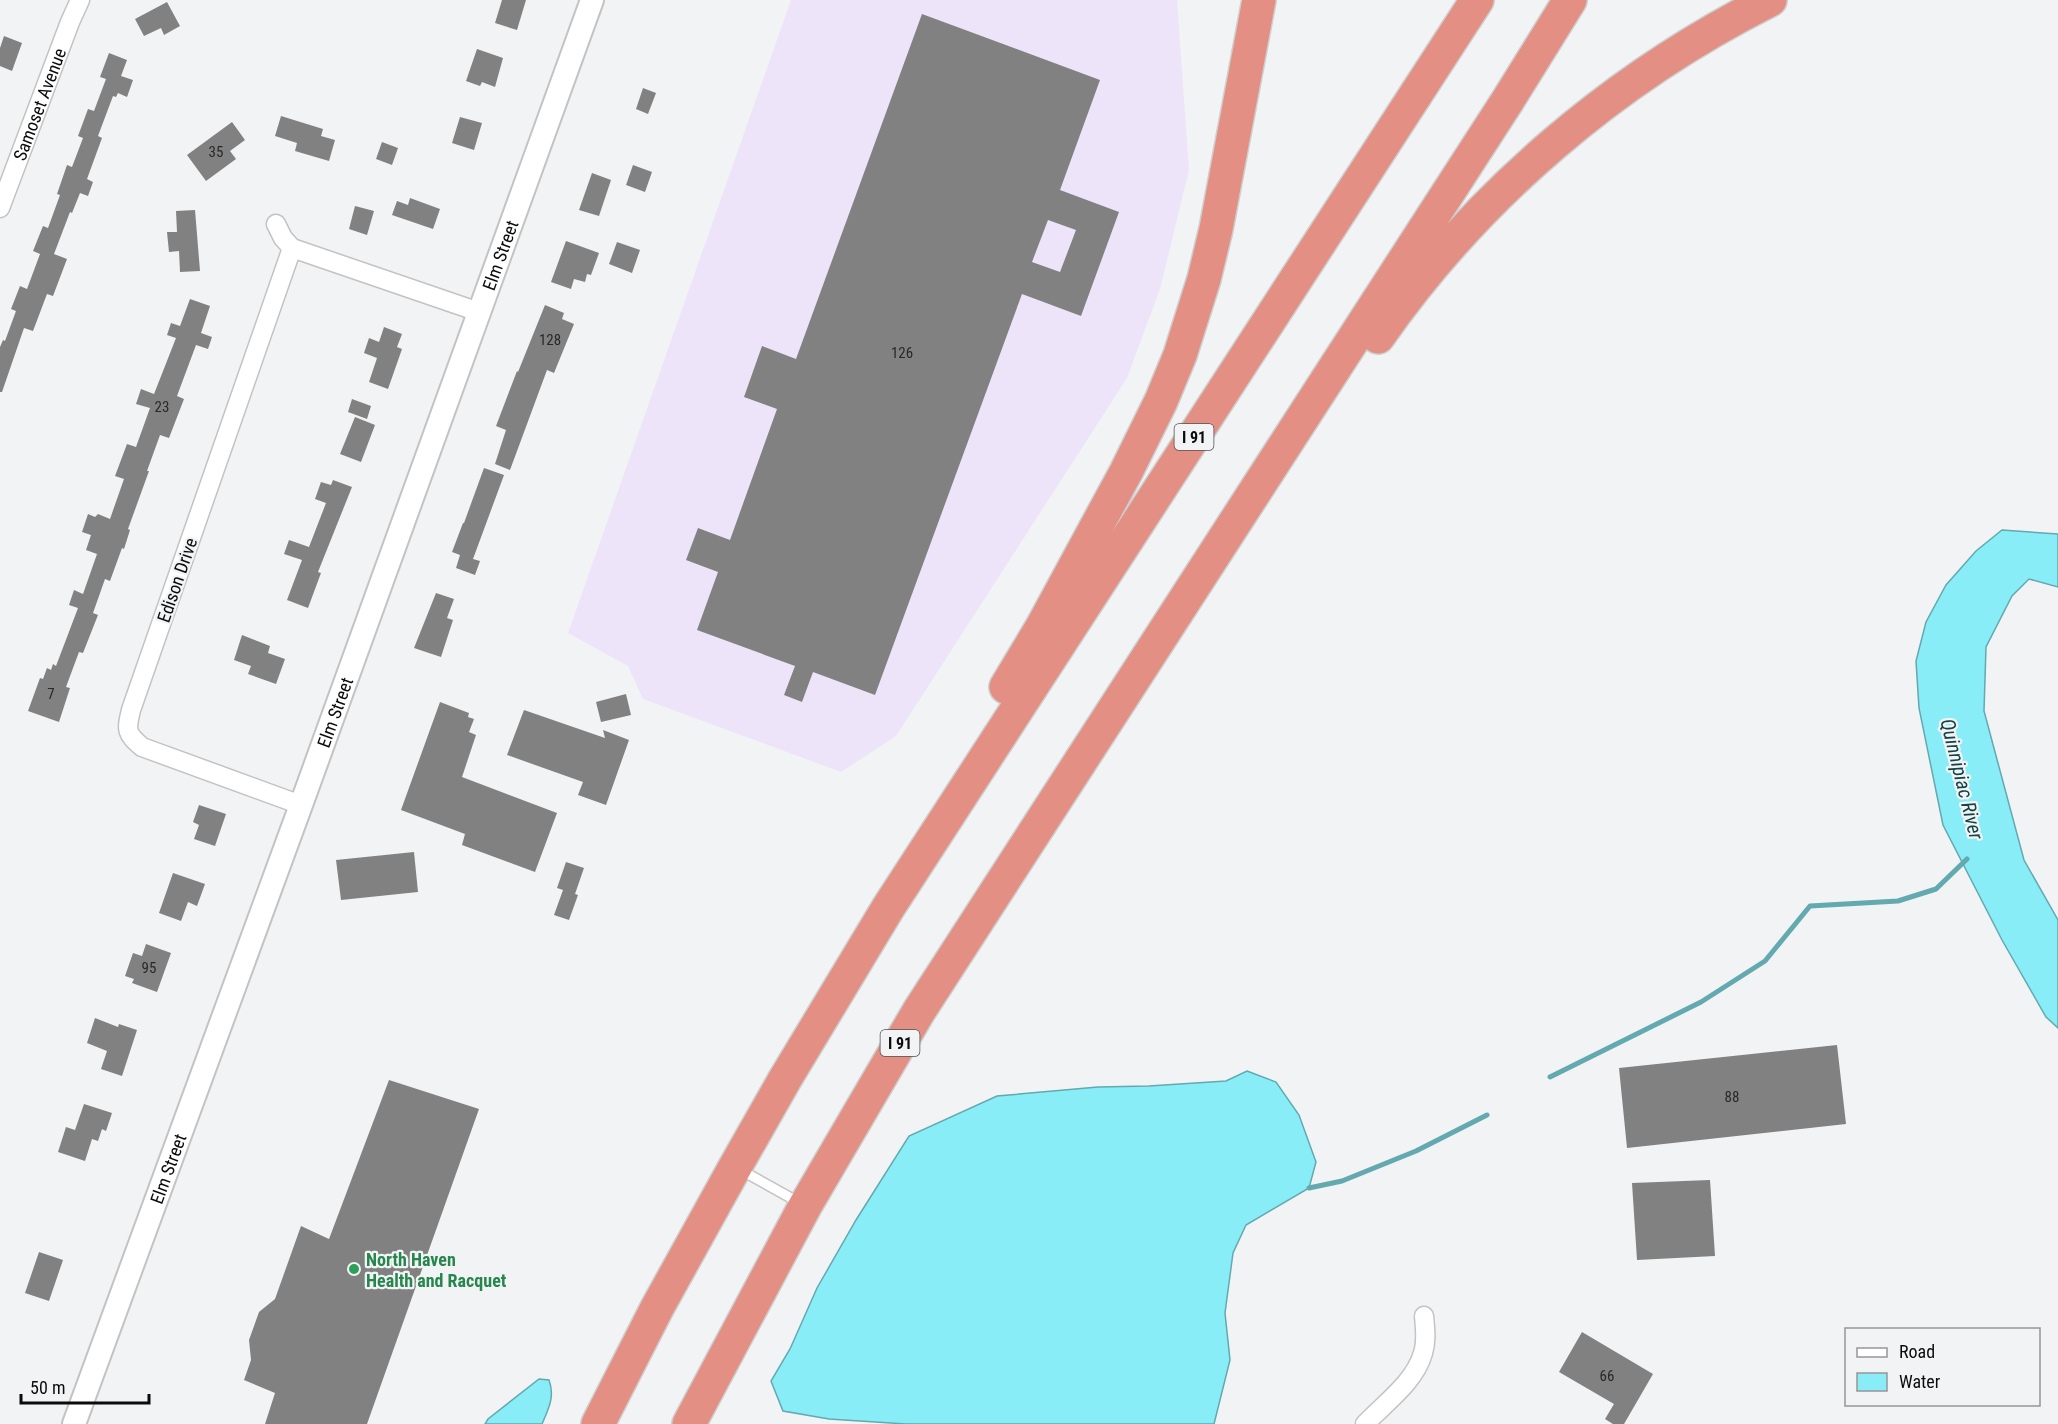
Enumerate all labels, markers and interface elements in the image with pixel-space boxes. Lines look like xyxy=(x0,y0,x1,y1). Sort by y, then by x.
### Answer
street label: Samoset Avenue xyxy=(8,45,70,163)
house number: 35 xyxy=(209,143,223,161)
street label: Elm Street xyxy=(477,217,522,293)
house number: 128 xyxy=(539,331,561,349)
house number: 126 xyxy=(891,344,913,362)
house number: 23 xyxy=(155,398,169,416)
road number: I 91 xyxy=(1174,424,1214,450)
street label: Edison Drive xyxy=(153,535,201,625)
street label: Elm Street xyxy=(312,674,357,750)
house number: 7 xyxy=(47,685,55,703)
water label: Quinnipiac River xyxy=(1935,716,1989,843)
house number: 95 xyxy=(142,959,156,977)
road number: I 91 xyxy=(880,1030,920,1056)
house number: 88 xyxy=(1725,1088,1739,1106)
street label: Elm Street xyxy=(145,1131,190,1207)
place label: North Haven Health and Racquet xyxy=(366,1249,507,1291)
marker: North Haven Health and Racquet xyxy=(347,1262,361,1276)
legend xyxy=(1845,1328,2040,1406)
text: Road xyxy=(1899,1341,1935,1362)
scale bar xyxy=(21,1367,148,1405)
house number: 66 xyxy=(1600,1367,1614,1385)
text: Water xyxy=(1899,1371,1941,1392)
text: 50 m xyxy=(30,1377,65,1398)

